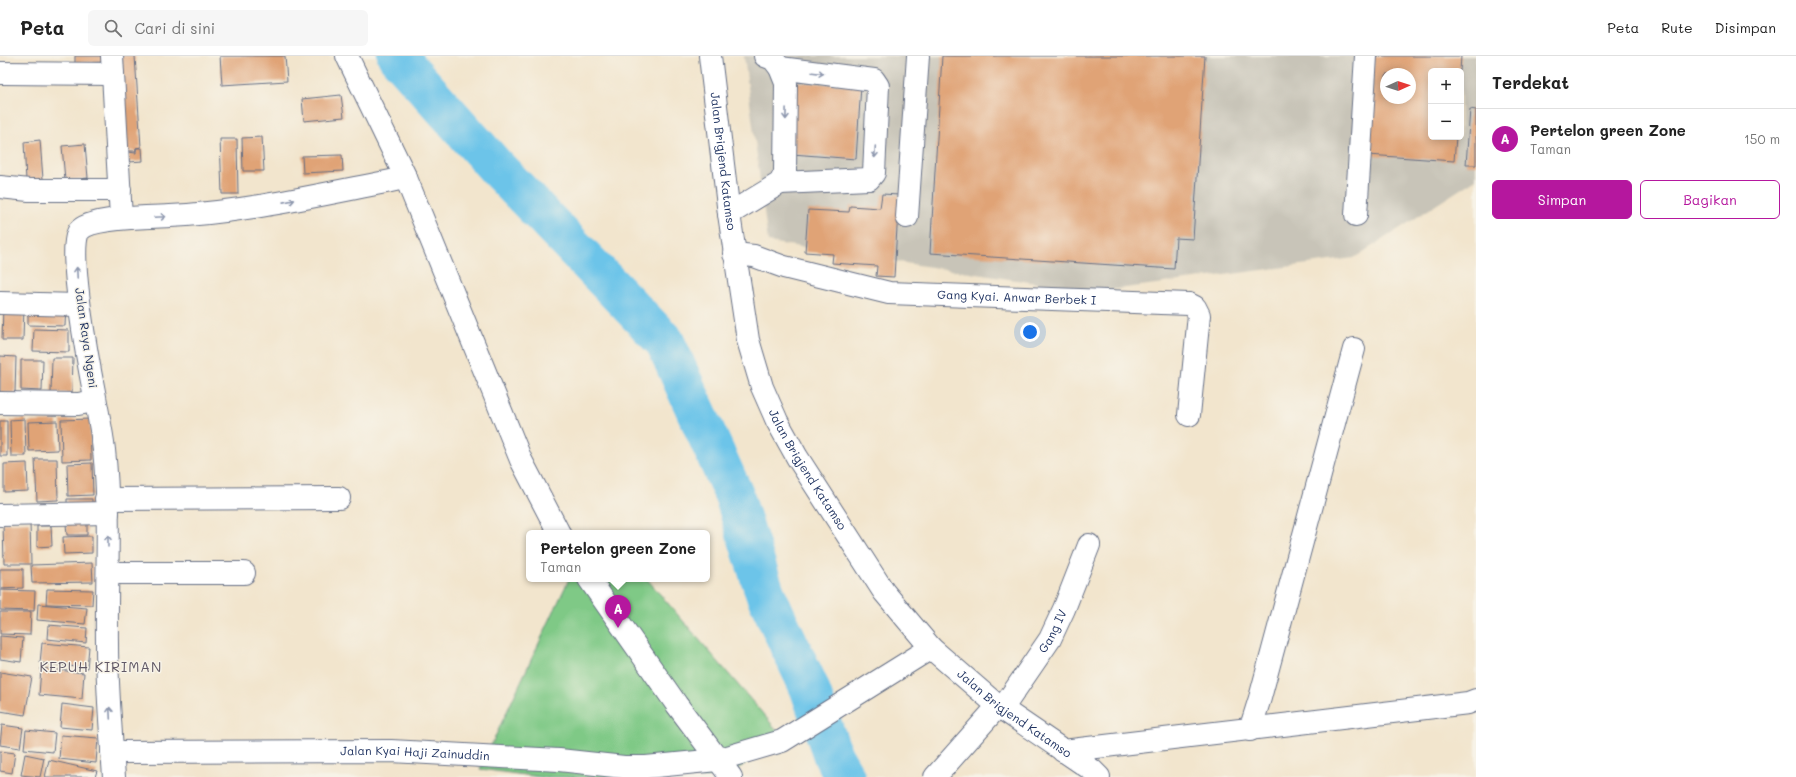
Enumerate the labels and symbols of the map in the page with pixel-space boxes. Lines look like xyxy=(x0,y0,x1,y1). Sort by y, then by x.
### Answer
north arrow xyxy=(1380,68,1416,104)
one-way arrow xyxy=(811,69,824,76)
street label: Jalan Brigjend Katamso xyxy=(707,91,740,231)
one-way arrow xyxy=(782,107,790,120)
one-way arrow xyxy=(871,145,879,158)
one-way arrow xyxy=(282,196,295,204)
one-way arrow xyxy=(153,213,166,220)
one-way arrow xyxy=(74,267,81,280)
street label: Gang Kyai. Anwar Berbek I xyxy=(937,286,1097,308)
street label: Jalan Raya Ngeni xyxy=(72,287,102,389)
your location xyxy=(1020,322,1040,342)
street label: Jalan Brigjend Katamso xyxy=(766,406,851,533)
one-way arrow xyxy=(104,535,112,548)
pin: A xyxy=(605,595,631,628)
street label: Gang IV xyxy=(1034,606,1070,656)
district label: KEPUH KIRIMAN xyxy=(40,657,162,676)
street label: Jalan Brigjend Katamso xyxy=(954,665,1075,761)
one-way arrow xyxy=(107,707,114,720)
street label: Jalan Kyai Haji Zainuddin xyxy=(340,742,490,763)

